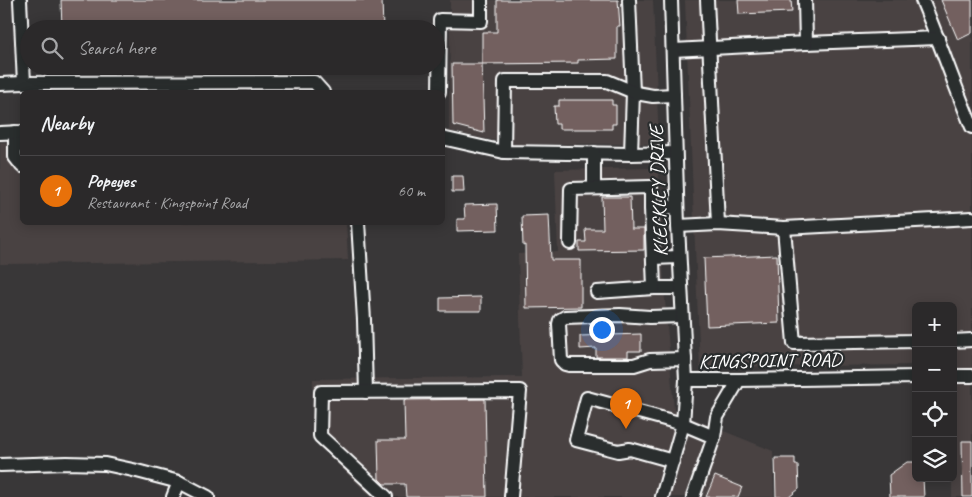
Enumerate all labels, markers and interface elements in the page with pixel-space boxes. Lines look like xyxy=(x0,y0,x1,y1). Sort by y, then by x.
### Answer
search box xyxy=(20,20,445,75)
icon: search xyxy=(38,34,66,62)
text: Search here xyxy=(78,36,155,60)
text: Nearby xyxy=(40,110,93,136)
street label: KLECKLEY DRIVE xyxy=(644,123,673,257)
text: Popeyes xyxy=(87,169,135,193)
text: 1 xyxy=(52,181,60,201)
text: 60 m xyxy=(398,181,425,201)
text: Restaurant · Kingspoint Road xyxy=(87,193,247,213)
map controls xyxy=(912,302,957,482)
button: + xyxy=(912,302,957,347)
your location xyxy=(589,317,615,343)
street label: KINGSPOINT ROAD xyxy=(698,347,844,374)
button: − xyxy=(912,347,957,392)
pin: 1 xyxy=(610,388,642,429)
button: locate xyxy=(912,392,957,437)
button: layers xyxy=(912,437,957,482)

